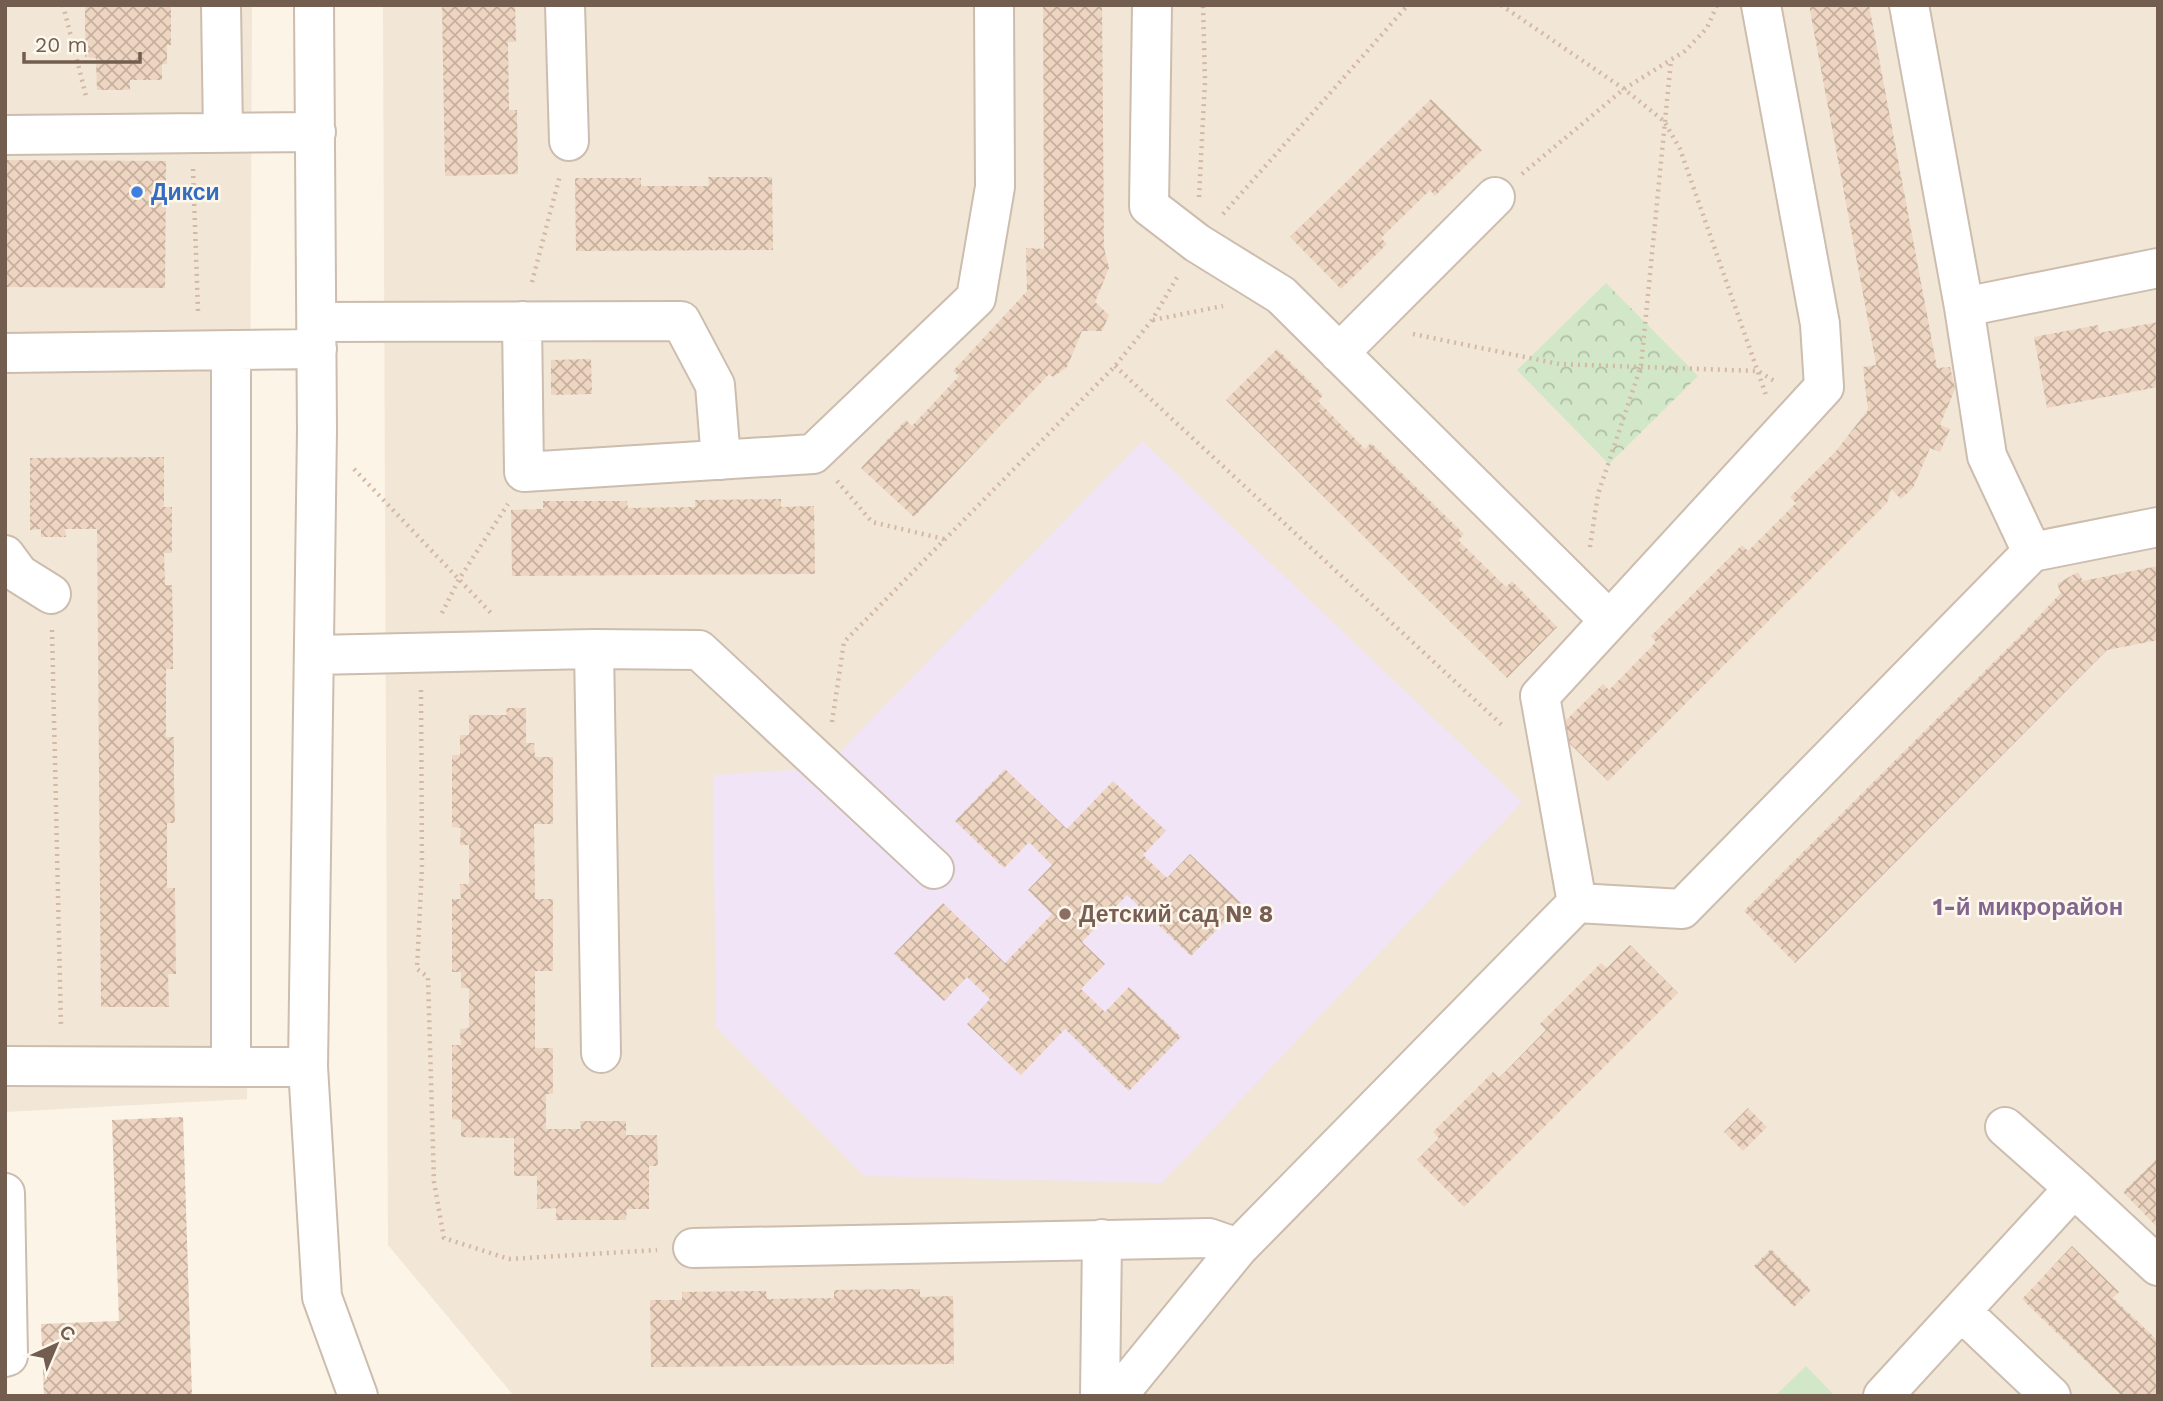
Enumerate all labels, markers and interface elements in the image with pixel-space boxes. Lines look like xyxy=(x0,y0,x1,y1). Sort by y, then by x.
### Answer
scale bar xyxy=(24,21,140,65)
text: 20 m xyxy=(35,32,87,57)
place label: Дикси xyxy=(151,179,220,206)
marker: Дикси xyxy=(129,184,145,200)
district label: 1-й микрорайон xyxy=(1933,893,2123,921)
place label: Детский сад № 8 xyxy=(1079,901,1273,928)
marker: Детский сад № 8 xyxy=(1057,906,1073,922)
north arrow xyxy=(21,1310,91,1380)
text: С xyxy=(55,1320,81,1346)

